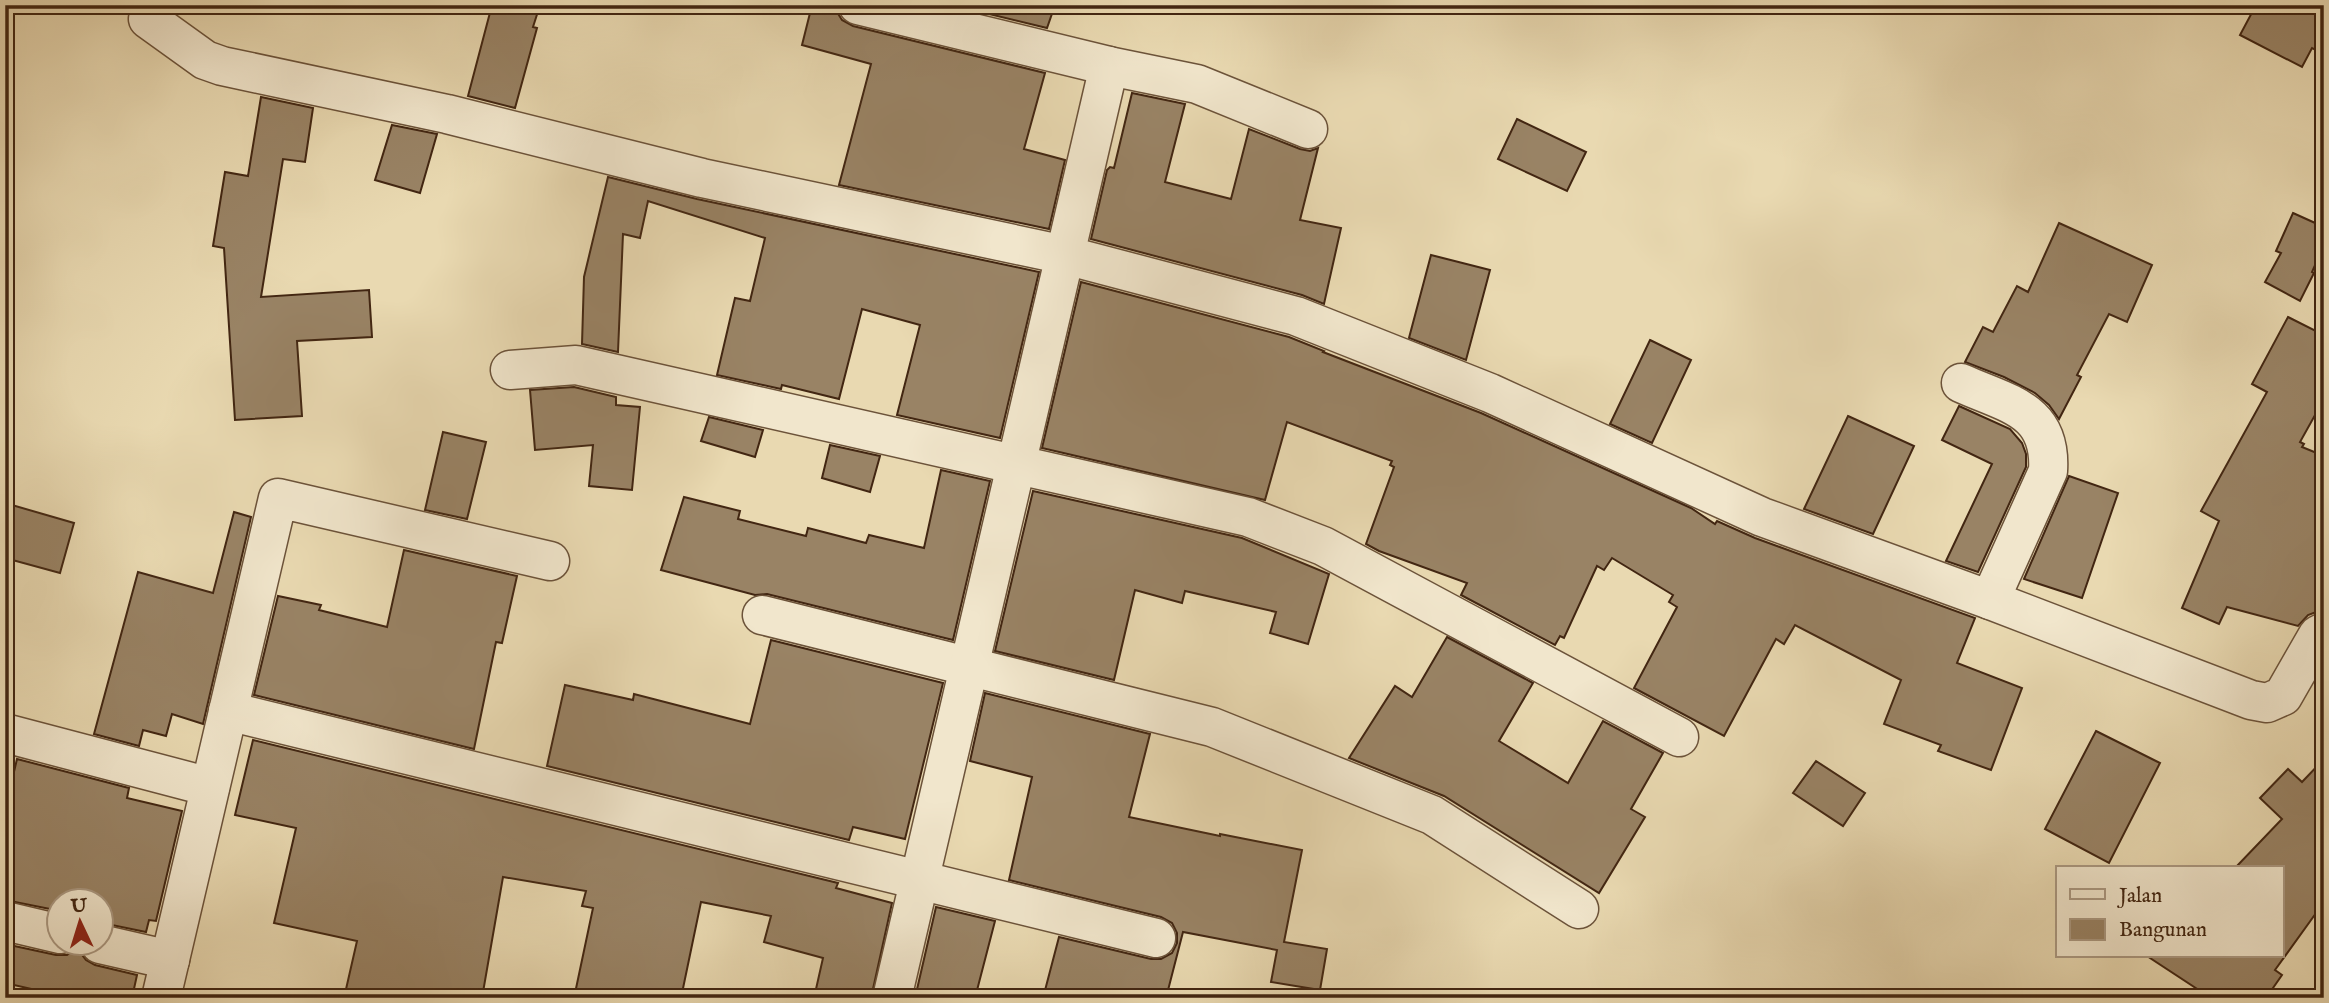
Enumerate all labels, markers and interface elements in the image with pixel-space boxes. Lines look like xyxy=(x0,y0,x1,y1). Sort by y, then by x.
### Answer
legend xyxy=(2056,866,2284,958)
text: Jalan xyxy=(2117,883,2162,910)
north arrow xyxy=(46,888,116,958)
text: U xyxy=(69,894,89,920)
text: Bangunan xyxy=(2119,917,2207,944)

